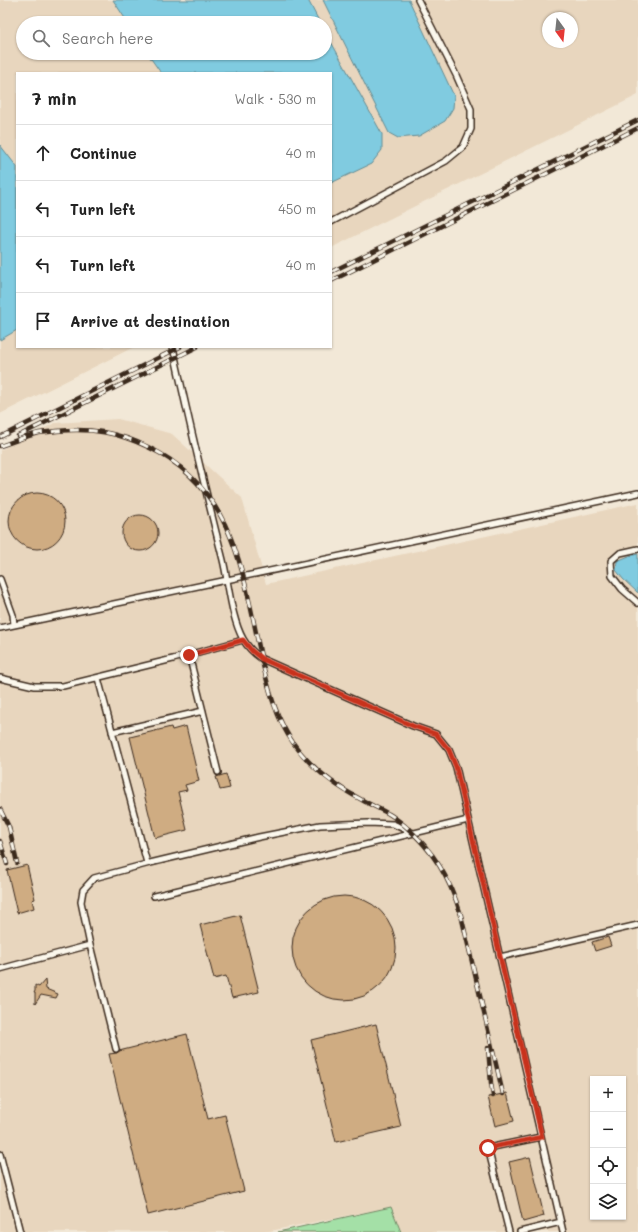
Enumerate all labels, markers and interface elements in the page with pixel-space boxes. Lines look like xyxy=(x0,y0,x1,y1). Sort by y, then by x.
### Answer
north arrow xyxy=(542,12,578,48)
search box xyxy=(16,16,332,60)
icon: search xyxy=(30,27,52,49)
text: Search here xyxy=(62,28,153,48)
text: 7 min xyxy=(32,87,77,109)
text: Walk · 530 m xyxy=(235,90,316,107)
icon: ahead xyxy=(32,142,54,164)
text: Continue xyxy=(70,143,137,163)
text: 40 m xyxy=(286,144,316,161)
icon: left xyxy=(32,198,54,220)
text: Turn left xyxy=(70,199,135,219)
text: 450 m xyxy=(278,200,316,217)
icon: left xyxy=(32,254,54,276)
text: Turn left xyxy=(70,255,135,275)
text: 40 m xyxy=(286,256,316,273)
icon: arrive xyxy=(32,310,54,332)
text: Arrive at destination xyxy=(70,311,230,331)
route end xyxy=(180,646,198,664)
map controls xyxy=(590,1076,626,1220)
button: + xyxy=(590,1076,626,1112)
button: − xyxy=(590,1112,626,1148)
route start xyxy=(479,1139,497,1157)
button: locate xyxy=(590,1148,626,1184)
button: layers xyxy=(590,1184,626,1220)

